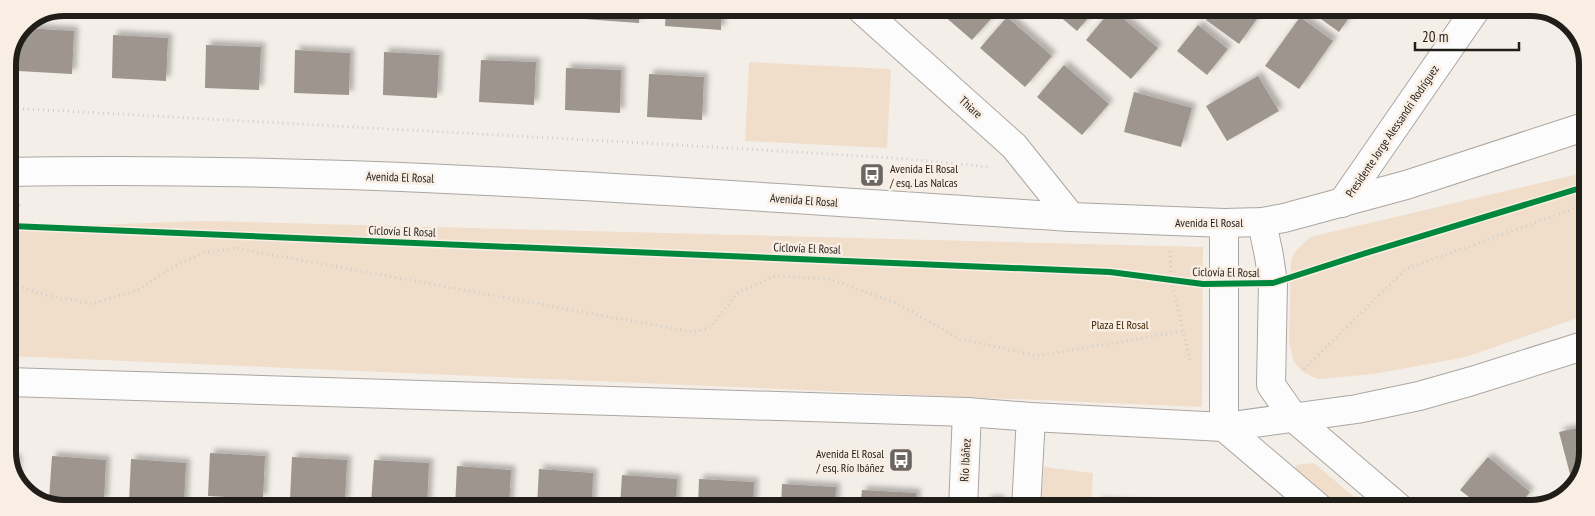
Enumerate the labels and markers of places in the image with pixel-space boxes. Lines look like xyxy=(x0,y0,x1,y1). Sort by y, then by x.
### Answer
place label: Avenida El Rosal / esq. Las Nalcas xyxy=(889,161,958,190)
bus stop icon: Avenida El Rosal / esq. Las Nalcas xyxy=(859,162,885,188)
place label: Avenida El Rosal / esq. Río Ibáñez xyxy=(815,446,884,475)
bus stop icon: Avenida El Rosal / esq. Río Ibáñez xyxy=(888,447,914,473)

